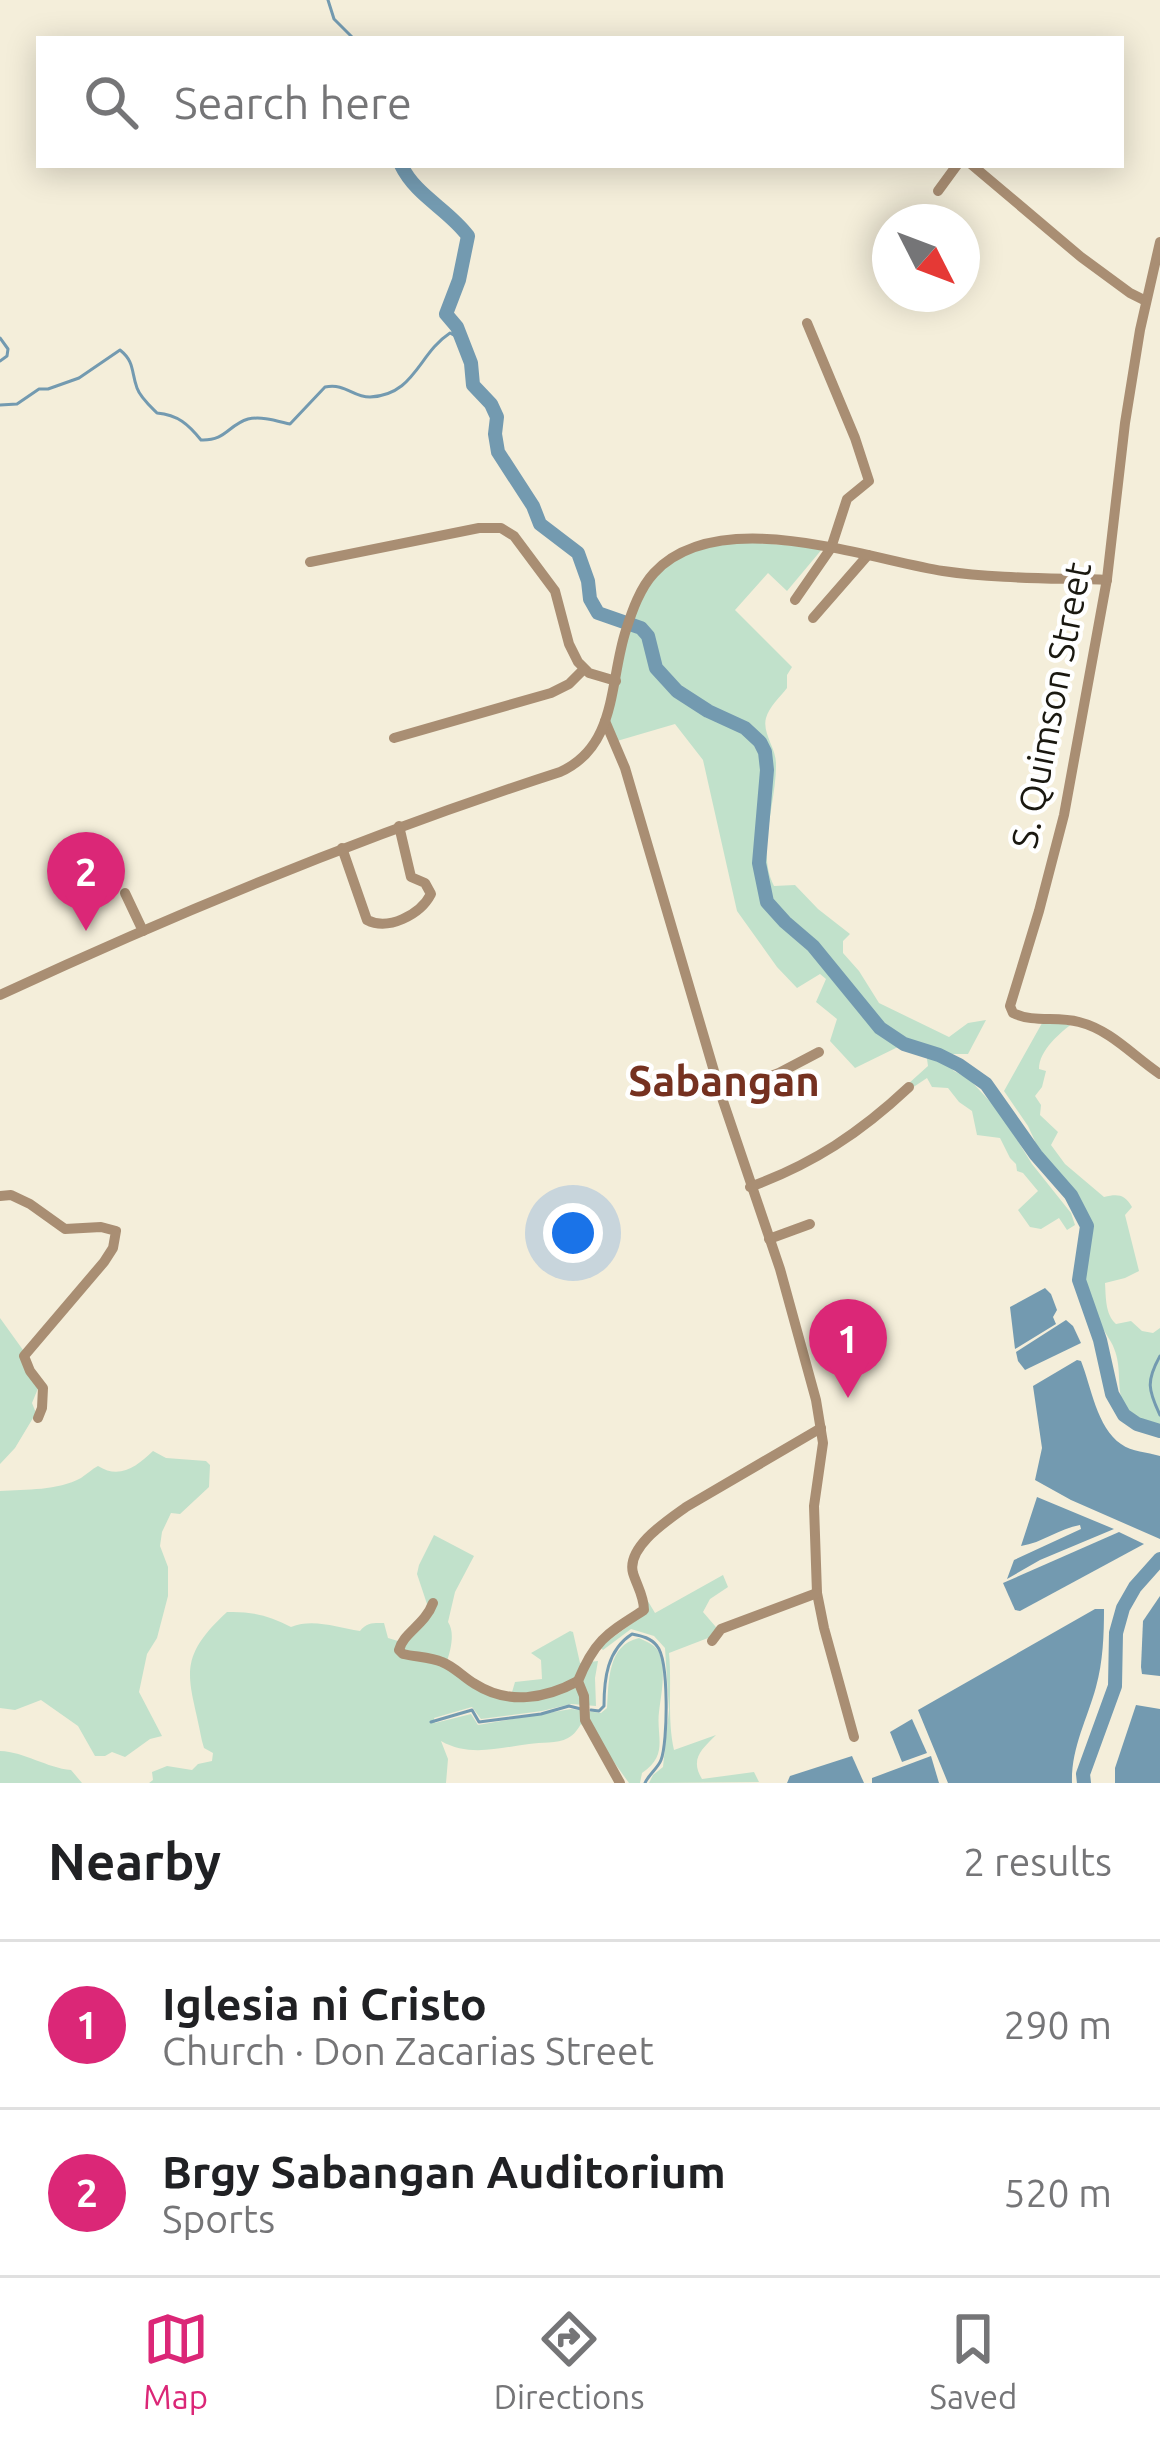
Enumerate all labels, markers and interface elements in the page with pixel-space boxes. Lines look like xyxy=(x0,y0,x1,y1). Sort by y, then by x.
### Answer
search box xyxy=(36,36,1124,168)
icon: search xyxy=(78,69,144,135)
text: Search here xyxy=(174,77,412,128)
north arrow xyxy=(872,204,980,312)
street label: S. Quimson Street xyxy=(1003,558,1098,852)
pin: 2 xyxy=(47,832,125,931)
district label: Sabangan xyxy=(628,1057,820,1104)
your location xyxy=(543,1203,603,1263)
pin: 1 xyxy=(809,1299,887,1398)
text: Nearby xyxy=(48,1832,221,1890)
text: 2 results xyxy=(963,1840,1112,1883)
text: Iglesia ni Cristo xyxy=(162,1978,487,2029)
text: 1 xyxy=(76,2003,98,2046)
text: 290 m xyxy=(1003,2003,1112,2046)
text: Church · Don Zacarias Street xyxy=(162,2029,654,2072)
text: Brgy Sabangan Auditorium xyxy=(162,2146,726,2197)
text: 2 xyxy=(76,2171,98,2214)
text: 520 m xyxy=(1003,2171,1112,2214)
text: Sports xyxy=(162,2197,275,2240)
tab: Map xyxy=(143,2306,209,2415)
tab: Directions xyxy=(494,2306,644,2415)
tab: Saved xyxy=(930,2306,1017,2415)

